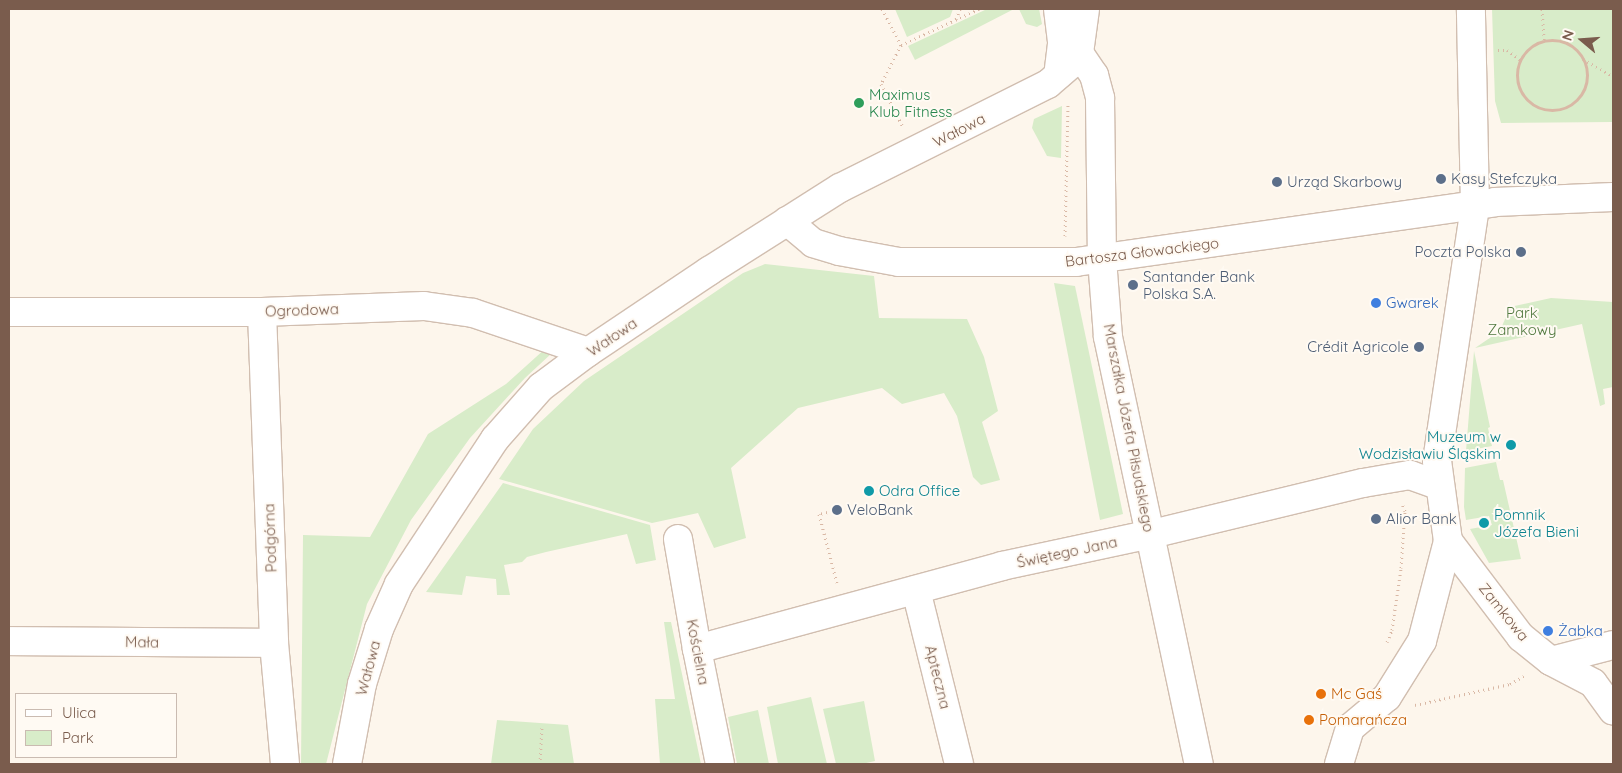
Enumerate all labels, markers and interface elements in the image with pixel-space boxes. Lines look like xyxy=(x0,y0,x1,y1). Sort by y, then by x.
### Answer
north arrow xyxy=(1557,15,1607,65)
text: N xyxy=(1558,28,1578,43)
place label: Maximus Klub Fitness xyxy=(869,85,952,120)
marker: Maximus Klub Fitness xyxy=(853,97,865,109)
street label: Wałowa xyxy=(930,109,988,151)
place label: Kasy Stefczyka xyxy=(1451,170,1557,188)
place label: Urząd Skarbowy xyxy=(1287,173,1402,191)
marker: Kasy Stefczyka xyxy=(1435,173,1447,185)
marker: Urząd Skarbowy xyxy=(1271,176,1283,188)
street label: Bartosza Głowackiego xyxy=(1064,234,1220,270)
place label: Poczta Polska xyxy=(1415,243,1511,261)
marker: Poczta Polska xyxy=(1515,246,1527,258)
place label: Santander Bank Polska S.A. xyxy=(1143,267,1255,302)
marker: Santander Bank Polska S.A. xyxy=(1127,279,1139,291)
place label: Gwarek xyxy=(1386,294,1439,312)
marker: Gwarek xyxy=(1370,297,1382,309)
street label: Ogrodowa xyxy=(265,300,339,320)
park label: Park Zamkowy xyxy=(1488,303,1556,338)
street label: Wałowa xyxy=(584,314,640,360)
street label: Marszałka Józefa Piłsudskiego xyxy=(1100,322,1158,534)
place label: Crédit Agricole xyxy=(1307,338,1409,356)
marker: Crédit Agricole xyxy=(1413,341,1425,353)
place label: Muzeum w Wodzisławiu Śląskim xyxy=(1359,427,1501,462)
marker: Muzeum w Wodzisławiu Śląskim xyxy=(1505,439,1517,451)
place label: Odra Office xyxy=(879,482,960,500)
marker: Odra Office xyxy=(863,485,875,497)
place label: VeloBank xyxy=(847,501,913,519)
street label: Podgórna xyxy=(260,503,280,573)
marker: VeloBank xyxy=(831,504,843,516)
place label: Pomnik Józefa Bieni xyxy=(1494,505,1579,540)
place label: Alior Bank xyxy=(1386,510,1457,528)
marker: Alior Bank xyxy=(1370,513,1382,525)
marker: Pomnik Józefa Bieni xyxy=(1478,517,1490,529)
street label: Świętego Jana xyxy=(1015,533,1119,571)
street label: Zamkowa xyxy=(1475,579,1533,645)
street label: Kościelna xyxy=(683,618,713,686)
place label: Żabka xyxy=(1558,622,1603,640)
marker: Żabka xyxy=(1542,625,1554,637)
street label: Mała xyxy=(125,633,159,651)
street label: Wałowa xyxy=(352,638,384,698)
street label: Apteczna xyxy=(921,643,955,711)
place label: Mc Gaś xyxy=(1331,685,1382,703)
marker: Mc Gaś xyxy=(1315,688,1327,700)
legend xyxy=(15,693,178,758)
text: Ulica xyxy=(62,703,96,722)
place label: Pomarańcza xyxy=(1319,711,1407,729)
marker: Pomarańcza xyxy=(1303,714,1315,726)
text: Park xyxy=(62,728,94,747)

